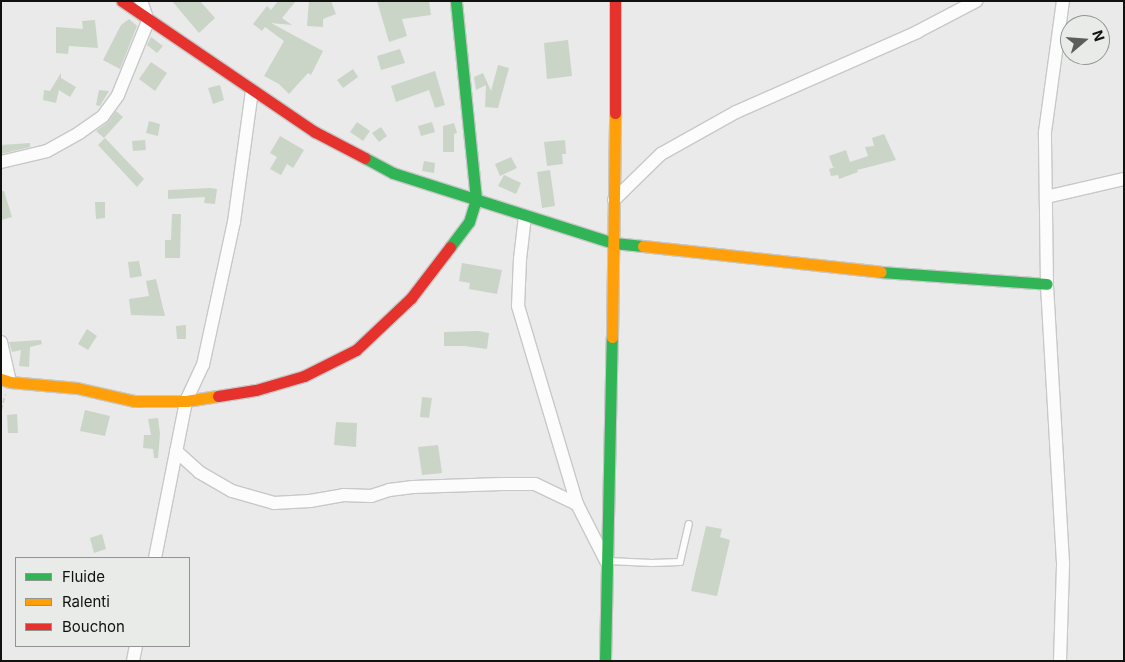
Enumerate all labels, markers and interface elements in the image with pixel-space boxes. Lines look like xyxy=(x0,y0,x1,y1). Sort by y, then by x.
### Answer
north arrow xyxy=(1060,15,1110,65)
text: N xyxy=(1089,28,1109,43)
legend xyxy=(15,557,190,647)
text: Fluide xyxy=(62,567,105,586)
text: Ralenti xyxy=(62,592,110,611)
text: Bouchon xyxy=(62,617,125,636)

